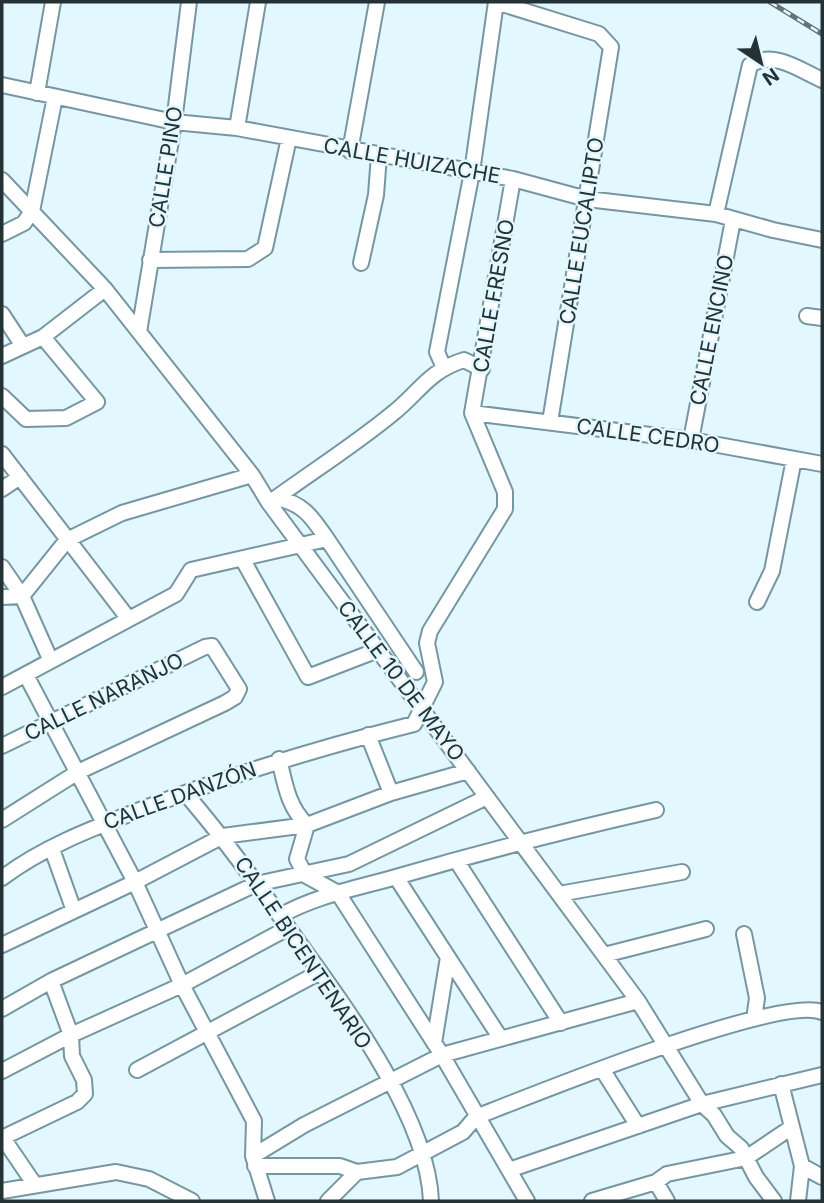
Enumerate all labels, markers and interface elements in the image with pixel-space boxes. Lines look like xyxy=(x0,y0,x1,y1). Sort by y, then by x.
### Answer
north arrow xyxy=(726,28,796,98)
text: N xyxy=(758,63,783,90)
street label: CALLE PINO xyxy=(144,104,187,229)
street label: CALLE HUIZACHE xyxy=(322,133,502,188)
street label: CALLE EUCALIPTO xyxy=(554,135,609,326)
street label: CALLE FRESNO xyxy=(468,217,519,375)
street label: CALLE ENCINO xyxy=(685,252,738,407)
street label: CALLE CEDRO xyxy=(575,413,721,458)
street label: CALLE 10 DE MAYO xyxy=(333,595,470,766)
street label: CALLE NARANJO xyxy=(20,647,187,746)
street label: CALLE DANZÓN xyxy=(100,755,260,835)
street label: CALLE BICENTENARIO xyxy=(230,852,377,1054)

